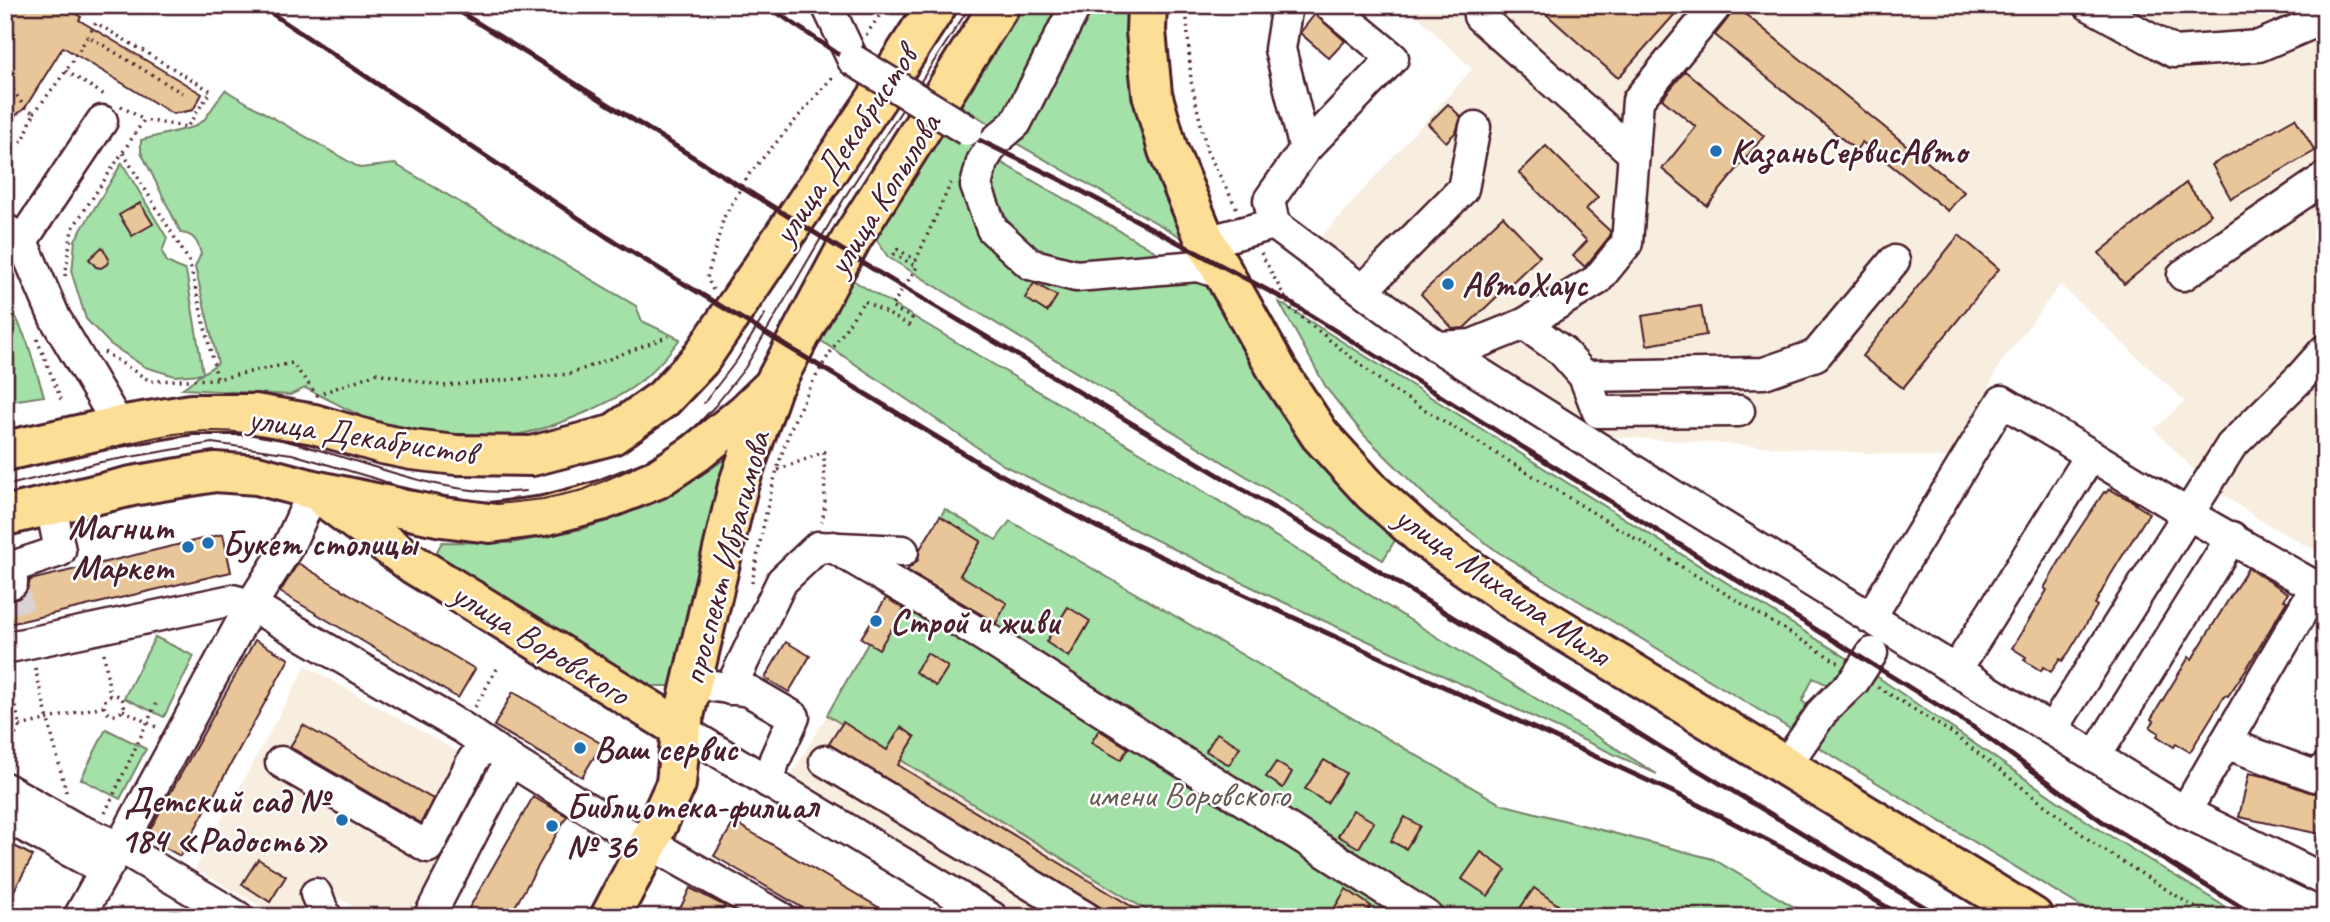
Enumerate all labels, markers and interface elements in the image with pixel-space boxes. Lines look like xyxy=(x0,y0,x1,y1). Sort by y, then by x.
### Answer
street label: улица Декабристов xyxy=(760,33,931,255)
street label: улица Копылова xyxy=(815,103,952,285)
place label: КазаньСервисАвто xyxy=(1730,129,1970,174)
marker: КазаньСервисАвто xyxy=(1708,143,1724,159)
place label: АвтоХаус xyxy=(1462,262,1589,307)
marker: АвтоХаус xyxy=(1440,276,1456,292)
street label: улица Декабристов xyxy=(243,395,485,477)
street label: проспект Ибрагимова xyxy=(670,424,782,690)
street label: улица Михаила Миля xyxy=(1385,493,1622,678)
place label: Магнит Маркет xyxy=(68,505,175,590)
place label: Букет столицы xyxy=(222,521,419,566)
marker: Букет столицы xyxy=(200,535,216,551)
marker: Магнит Маркет xyxy=(180,539,196,555)
street label: улица Воровского xyxy=(442,570,640,717)
place label: Строй и живи xyxy=(890,599,1062,644)
marker: Строй и живи xyxy=(868,613,884,629)
place label: Ваш сервис xyxy=(594,726,739,771)
marker: Ваш сервис xyxy=(572,740,588,756)
park label: имени Воровского xyxy=(1086,772,1291,817)
place label: Детский сад № 184 «Радость» xyxy=(120,778,333,863)
place label: Библиотека-филиал № 36 xyxy=(566,784,821,869)
marker: Детский сад № 184 «Радость» xyxy=(334,812,350,828)
marker: Библиотека-филиал № 36 xyxy=(544,818,560,834)

